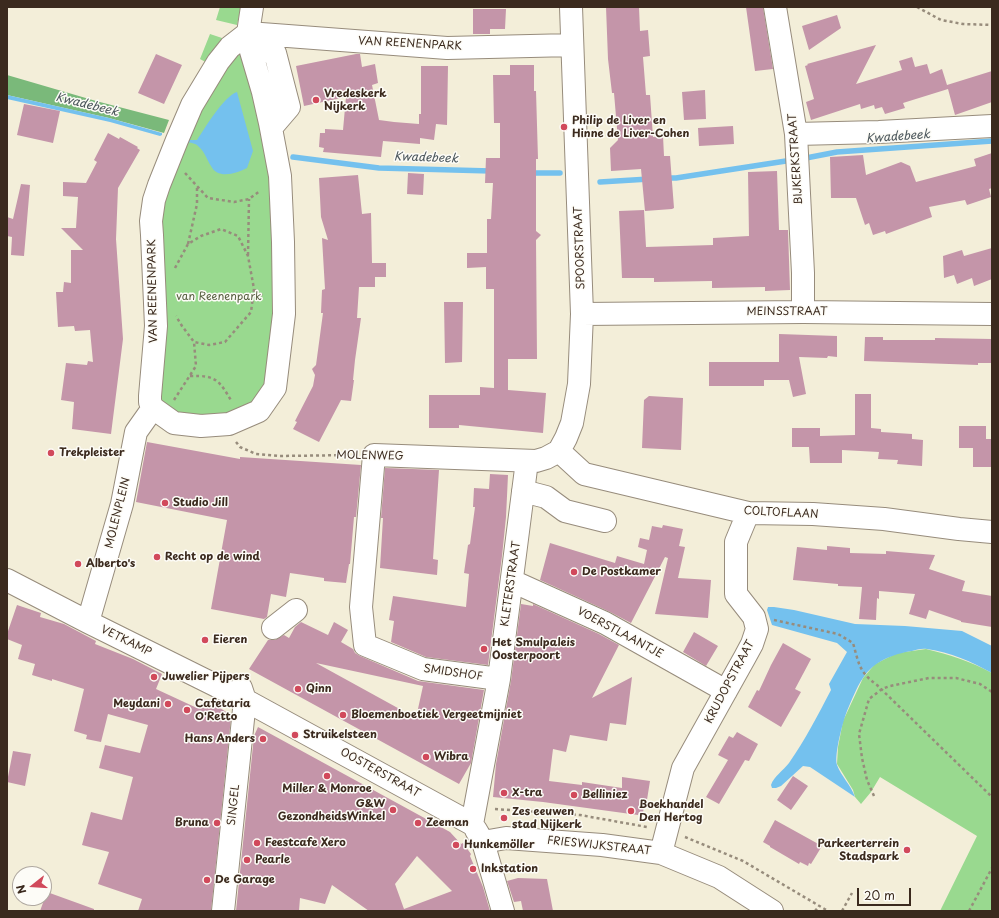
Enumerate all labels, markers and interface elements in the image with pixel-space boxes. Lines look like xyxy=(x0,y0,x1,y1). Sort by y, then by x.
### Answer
street label: VAN REENENPARK xyxy=(358,35,462,53)
place label: Vredeskerk Nijkerk xyxy=(324,87,387,113)
water label: Kwadebeek xyxy=(54,90,120,120)
marker: Vredeskerk Nijkerk xyxy=(311,95,321,105)
street label: BIJKERKSTRAAT xyxy=(786,113,806,205)
place label: Philip de Liver en Hinne de Liver-Cohen xyxy=(572,114,689,140)
marker: Philip de Liver en Hinne de Liver-Cohen xyxy=(559,122,569,132)
water label: Kwadebeek xyxy=(865,128,931,146)
water label: Kwadebeek xyxy=(394,150,458,166)
street label: SPOORSTRAAT xyxy=(572,206,588,290)
street label: VAN REENENPARK xyxy=(145,239,161,343)
park label: van Reenenpark xyxy=(176,290,262,304)
street label: MEINSSTRAAT xyxy=(746,305,828,319)
place label: Trekpleister xyxy=(59,446,125,460)
marker: Trekpleister xyxy=(46,448,56,458)
street label: MOLENWEG xyxy=(336,449,404,463)
street label: MOLENPLEIN xyxy=(103,476,133,550)
place label: Studio Jill xyxy=(173,496,228,510)
marker: Studio Jill xyxy=(160,498,170,508)
street label: COLTOFLAAN xyxy=(743,504,819,522)
street label: KLETERSTRAAT xyxy=(498,540,524,628)
place label: Recht op de wind xyxy=(165,550,260,564)
marker: Recht op de wind xyxy=(152,552,162,562)
place label: Alberto's xyxy=(86,557,135,571)
marker: Alberto's xyxy=(73,559,83,569)
place label: De Postkamer xyxy=(582,565,661,579)
marker: De Postkamer xyxy=(569,567,579,577)
street label: VOERSTLAANTJE xyxy=(575,605,665,661)
street label: VETKAMP xyxy=(98,623,154,659)
place label: Eieren xyxy=(213,633,247,647)
marker: Eieren xyxy=(200,635,210,645)
place label: Het Smulpaleis Oosterpoort xyxy=(492,636,575,662)
street label: KRUDOPSTRAAT xyxy=(702,638,758,726)
marker: Het Smulpaleis Oosterpoort xyxy=(479,644,489,654)
street label: SMIDSHOF xyxy=(422,662,484,684)
place label: Juwelier Pijpers xyxy=(162,670,250,684)
marker: Juwelier Pijpers xyxy=(149,672,159,682)
place label: Qinn xyxy=(306,682,332,696)
marker: Qinn xyxy=(293,684,303,694)
place label: Meydani xyxy=(113,697,160,711)
place label: Cafetaria O'Retto xyxy=(195,697,251,723)
marker: Meydani xyxy=(163,699,173,709)
marker: Cafetaria O'Retto xyxy=(182,705,192,715)
place label: Bloemenboetiek Vergeetmijniet xyxy=(351,708,522,722)
marker: Bloemenboetiek Vergeetmijniet xyxy=(338,710,348,720)
place label: Struikelsteen xyxy=(303,728,377,742)
marker: Struikelsteen xyxy=(290,730,300,740)
place label: Hans Anders xyxy=(184,732,255,746)
marker: Hans Anders xyxy=(258,734,268,744)
street label: OOSTERSTRAAT xyxy=(338,746,422,800)
place label: Wibra xyxy=(434,750,469,764)
marker: Wibra xyxy=(421,752,431,762)
marker: Miller & Monroe xyxy=(322,771,332,781)
place label: Miller & Monroe xyxy=(282,782,372,796)
street label: SINGEL xyxy=(225,784,243,826)
place label: X-tra xyxy=(512,786,542,800)
marker: X-tra xyxy=(499,788,509,798)
place label: Belliniez xyxy=(582,788,628,802)
marker: Belliniez xyxy=(569,790,579,800)
place label: G&W GezondheidsWinkel xyxy=(278,797,385,823)
place label: Boekhandel Den Hertog xyxy=(639,798,703,824)
marker: G&W GezondheidsWinkel xyxy=(388,805,398,815)
place label: Zes eeuwen stad Nijkerk xyxy=(512,805,582,831)
marker: Boekhandel Den Hertog xyxy=(626,806,636,816)
marker: Zes eeuwen stad Nijkerk xyxy=(499,813,509,823)
place label: Bruna xyxy=(175,816,209,830)
place label: Zeeman xyxy=(426,816,469,830)
marker: Bruna xyxy=(212,818,222,828)
marker: Zeeman xyxy=(413,818,423,828)
street label: FRIESWIJKSTRAAT xyxy=(546,834,652,858)
place label: Feestcafe Xero xyxy=(265,836,346,850)
place label: Parkeerterrein Stadspark xyxy=(817,837,899,863)
marker: Feestcafe Xero xyxy=(252,838,262,848)
place label: Hunkemöller xyxy=(464,838,535,852)
marker: Hunkemöller xyxy=(451,840,461,850)
marker: Parkeerterrein Stadspark xyxy=(902,845,912,855)
place label: Pearle xyxy=(255,853,290,867)
marker: Pearle xyxy=(242,855,252,865)
place label: Inkstation xyxy=(481,862,538,876)
marker: Inkstation xyxy=(468,864,478,874)
north arrow xyxy=(12,866,52,906)
place label: De Garage xyxy=(215,873,275,887)
marker: De Garage xyxy=(202,875,212,885)
scale bar xyxy=(859,880,913,906)
text: N xyxy=(12,883,30,896)
text: 20 m xyxy=(864,886,895,904)

